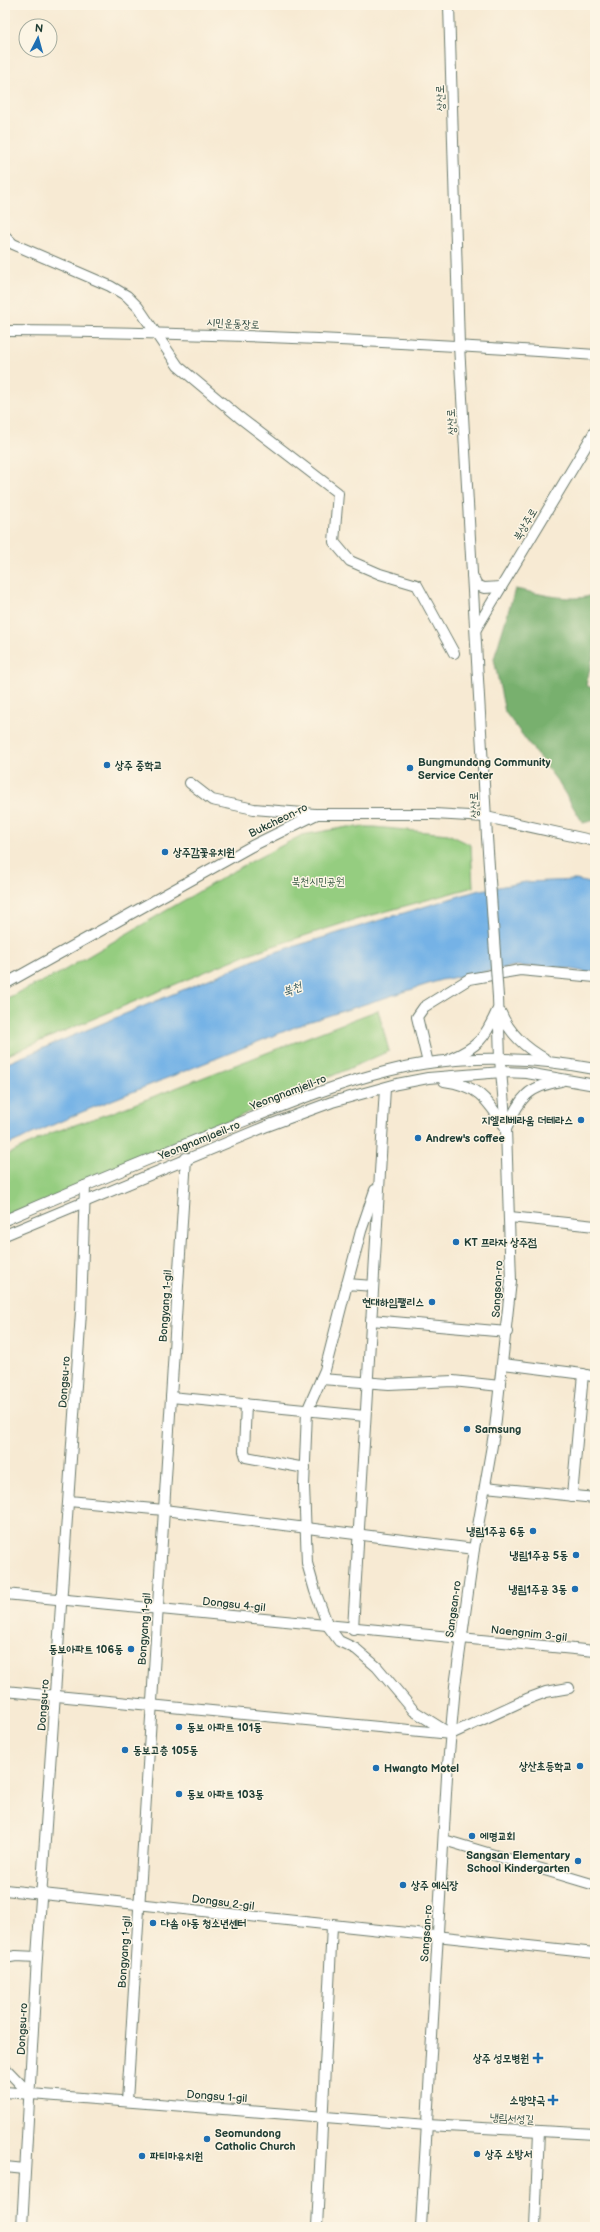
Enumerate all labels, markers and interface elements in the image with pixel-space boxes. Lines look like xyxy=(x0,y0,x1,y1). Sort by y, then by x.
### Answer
north arrow xyxy=(18,18,58,58)
text: N xyxy=(34,22,44,35)
street label: 상산로 xyxy=(434,84,447,111)
street label: 시민운동장로 xyxy=(206,316,260,331)
street label: 상산로 xyxy=(444,408,459,436)
street label: 북상주로 xyxy=(511,506,540,543)
place label: Bungmundong Community Service Center xyxy=(418,756,551,782)
place label: 상주 중학교 xyxy=(115,759,162,772)
marker: 상주 중학교 xyxy=(102,760,112,770)
marker: Bungmundong Community Service Center xyxy=(405,763,415,773)
street label: 상산로 xyxy=(468,791,481,818)
street label: Bukcheon-ro xyxy=(247,801,310,840)
place label: 상주감꽃유치원 xyxy=(173,846,235,859)
marker: 상주감꽃유치원 xyxy=(160,847,170,857)
park label: 북천시민공원 xyxy=(291,875,345,888)
water label: 북천 xyxy=(280,979,305,1000)
street label: Yeongnamjeil-ro xyxy=(247,1072,328,1113)
place label: 지엘리베라움 더테라스 xyxy=(482,1114,573,1127)
marker: 지엘리베라움 더테라스 xyxy=(576,1115,586,1125)
street label: Yeongnamjaeil-ro xyxy=(156,1118,242,1163)
place label: Andrew's coffee xyxy=(425,1132,505,1145)
marker: Andrew's coffee xyxy=(413,1133,423,1143)
place label: KT 프라자 상주점 xyxy=(464,1236,537,1249)
marker: KT 프라자 상주점 xyxy=(451,1237,461,1247)
street label: Sangsan-ro xyxy=(490,1260,505,1318)
street label: Bongyang 1-gil xyxy=(156,1269,175,1343)
place label: 현대하임팰리스 xyxy=(362,1296,424,1309)
marker: 현대하임팰리스 xyxy=(427,1297,437,1307)
street label: Dongsu-ro xyxy=(56,1356,73,1409)
place label: Samsung xyxy=(475,1423,521,1436)
marker: Samsung xyxy=(462,1424,472,1434)
place label: 냉림1주공 6동 xyxy=(466,1525,525,1538)
marker: 냉림1주공 6동 xyxy=(528,1526,538,1536)
place label: 냉림1주공 5동 xyxy=(510,1549,568,1562)
marker: 냉림1주공 5동 xyxy=(571,1550,581,1560)
street label: Sangsan-ro xyxy=(443,1580,464,1638)
place label: 냉림1주공 3동 xyxy=(509,1583,567,1596)
marker: 냉림1주공 3동 xyxy=(570,1584,580,1594)
street label: Bongyang 1-gil xyxy=(135,1592,154,1666)
street label: Dongsu 4-gil xyxy=(202,1595,266,1614)
street label: Naengnim 3-gil xyxy=(490,1623,568,1644)
place label: 동보아파트 106동 xyxy=(49,1643,123,1656)
marker: 동보아파트 106동 xyxy=(126,1644,136,1654)
street label: Dongsu-ro xyxy=(35,1679,52,1732)
place label: 동보 아파트 101동 xyxy=(187,1721,262,1734)
marker: 동보 아파트 101동 xyxy=(174,1722,184,1732)
place label: 동보고층 105동 xyxy=(133,1744,198,1757)
marker: 동보고층 105동 xyxy=(120,1745,130,1755)
place label: 상산초등학교 xyxy=(519,1760,572,1773)
marker: 상산초등학교 xyxy=(575,1761,585,1771)
place label: Hwangto Motel xyxy=(384,1762,459,1775)
marker: Hwangto Motel xyxy=(371,1763,381,1773)
place label: 동보 아파트 103동 xyxy=(187,1788,264,1801)
marker: 동보 아파트 103동 xyxy=(174,1789,184,1799)
place label: 에명교회 xyxy=(480,1830,516,1843)
marker: 에명교회 xyxy=(467,1831,477,1841)
place label: Sangsan Elementary School Kindergarten xyxy=(466,1849,570,1875)
marker: Sangsan Elementary School Kindergarten xyxy=(573,1856,583,1866)
place label: 상주 예식장 xyxy=(411,1879,458,1892)
marker: 상주 예식장 xyxy=(398,1880,408,1890)
street label: Dongsu 2-gil xyxy=(191,1892,255,1913)
street label: Sangsan-ro xyxy=(418,1904,435,1962)
street label: Bongyang 1-gil xyxy=(115,1915,134,1989)
place label: 다솜 아동 청소년센터 xyxy=(161,1917,247,1930)
marker: 다솜 아동 청소년센터 xyxy=(148,1918,158,1928)
street label: Dongsu-ro xyxy=(15,2003,30,2055)
place label: 상주 성모병원 xyxy=(473,2052,529,2065)
marker: 상주 성모병원 xyxy=(532,2052,544,2064)
street label: Dongsu 1-gil xyxy=(186,2088,248,2105)
place label: 소망약국 xyxy=(510,2094,545,2107)
marker: 소망약국 xyxy=(548,2095,558,2105)
street label: 냉림서성길 xyxy=(490,2111,535,2126)
place label: Seomundong Catholic Church xyxy=(215,2127,296,2153)
marker: Seomundong Catholic Church xyxy=(202,2134,212,2144)
place label: 상주 소방서 xyxy=(485,2148,532,2161)
marker: 상주 소방서 xyxy=(472,2149,482,2159)
place label: 파티마유치원 xyxy=(150,2150,203,2163)
marker: 파티마유치원 xyxy=(137,2151,147,2161)

